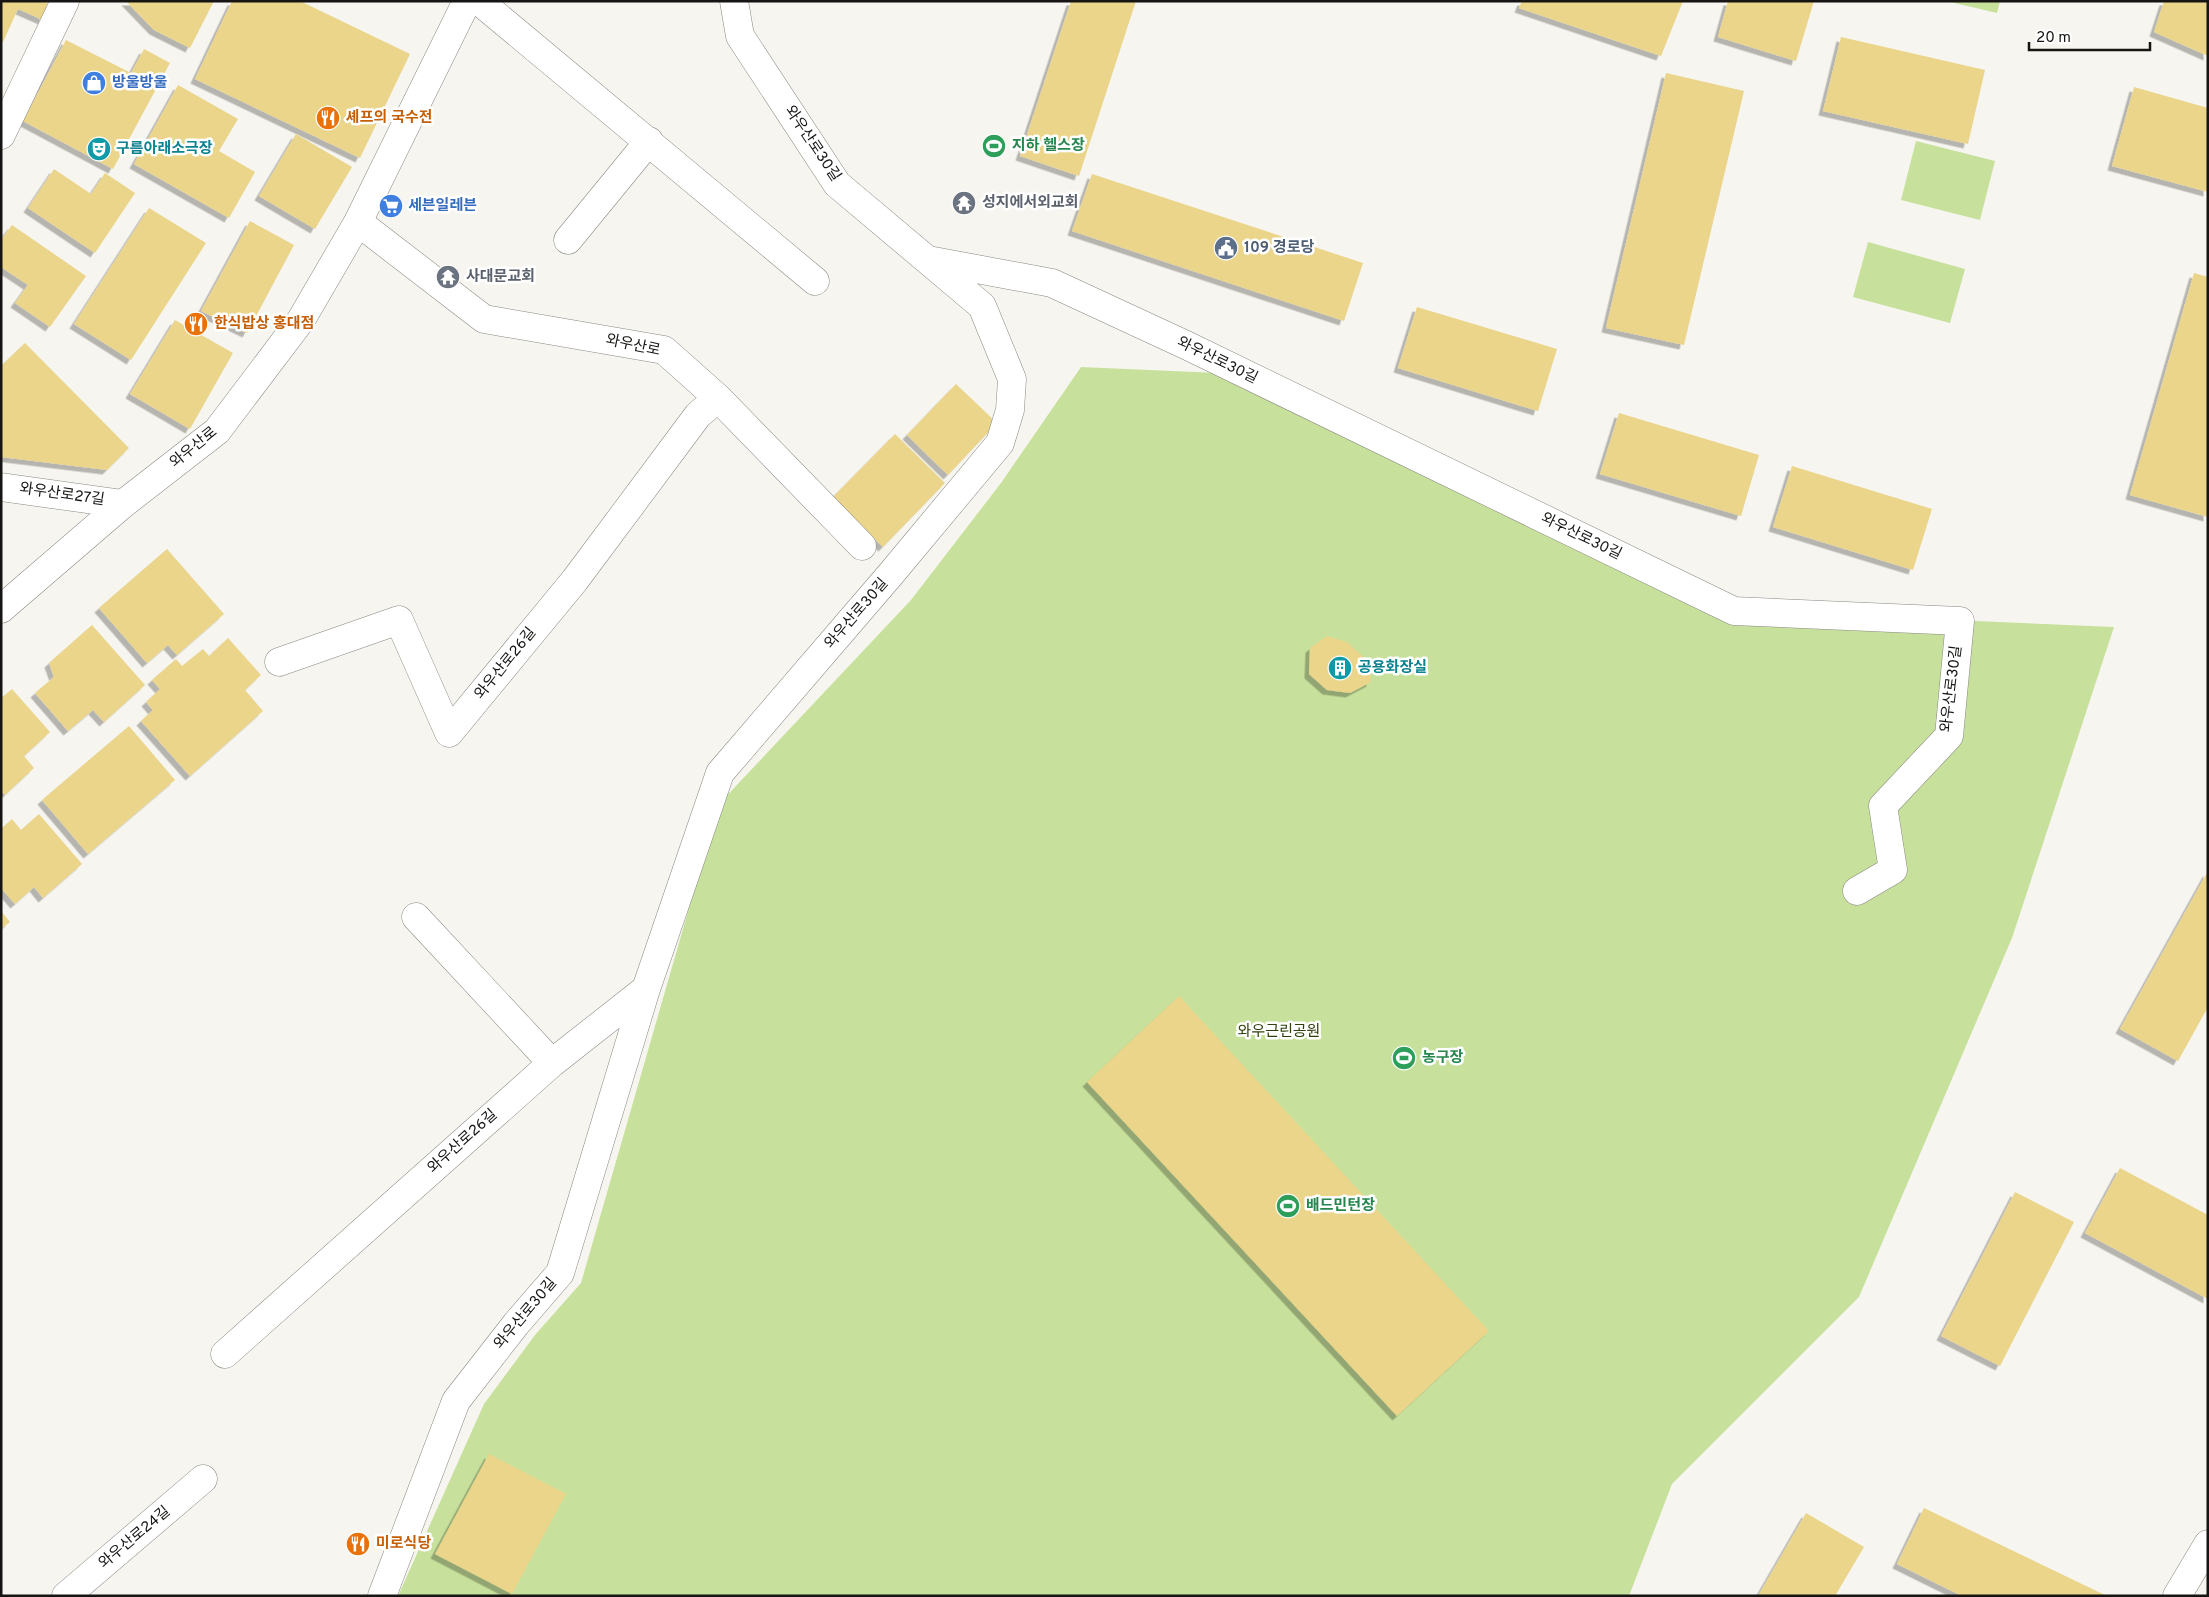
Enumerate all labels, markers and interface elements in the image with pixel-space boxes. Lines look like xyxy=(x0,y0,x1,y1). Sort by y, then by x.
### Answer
scale bar xyxy=(2029,20,2150,52)
text: 20 m xyxy=(2036,29,2071,48)
shop icon: 방울방울 xyxy=(81,70,107,96)
place label: 방울방울 xyxy=(112,74,167,93)
street label: 와우산로30길 xyxy=(780,102,844,186)
restaurant icon: 셰프의 국수전 xyxy=(315,105,341,131)
place label: 셰프의 국수전 xyxy=(346,109,433,128)
sports icon: 지하 헬스장 xyxy=(981,133,1007,159)
theatre icon: 구름아래소극장 xyxy=(86,136,112,162)
place label: 지하 헬스장 xyxy=(1012,136,1085,156)
place label: 구름아래소극장 xyxy=(116,140,213,159)
temple icon: 성지에서외교회 xyxy=(951,190,977,216)
supermarket icon: 세븐일레븐 xyxy=(378,193,404,219)
place label: 성지에서외교회 xyxy=(982,194,1079,213)
place label: 세븐일레븐 xyxy=(408,197,477,216)
public building icon: 109 경로당 xyxy=(1213,235,1239,261)
place label: 109 경로당 xyxy=(1244,239,1314,258)
temple icon: 사대문교회 xyxy=(435,264,461,290)
place label: 사대문교회 xyxy=(466,268,535,287)
restaurant icon: 한식밥상 홍대점 xyxy=(183,311,209,337)
place label: 한식밥상 홍대점 xyxy=(214,315,314,334)
street label: 와우산로 xyxy=(604,331,662,361)
street label: 와우산로30길 xyxy=(1174,333,1260,389)
street label: 와우산로 xyxy=(167,423,221,473)
street label: 와우산로27길 xyxy=(18,480,106,510)
street label: 와우산로30길 xyxy=(1538,509,1624,565)
street label: 와우산로30길 xyxy=(821,575,893,653)
street label: 와우산로26길 xyxy=(471,624,541,704)
street label: 와우산로30길 xyxy=(1937,644,1967,734)
building icon: 공용화장실 xyxy=(1327,655,1353,681)
place label: 공용화장실 xyxy=(1358,659,1427,678)
park label: 와우근린공원 xyxy=(1238,1023,1320,1042)
sports icon: 농구장 xyxy=(1391,1045,1417,1071)
place label: 농구장 xyxy=(1422,1049,1464,1068)
street label: 와우산로26길 xyxy=(424,1106,502,1178)
sports icon: 배드민턴장 xyxy=(1275,1193,1301,1219)
place label: 배드민턴장 xyxy=(1306,1197,1375,1216)
street label: 와우산로30길 xyxy=(491,1274,561,1354)
street label: 와우산로24길 xyxy=(95,1503,175,1573)
restaurant icon: 미로식당 xyxy=(345,1531,371,1557)
place label: 미로식당 xyxy=(376,1535,431,1554)

